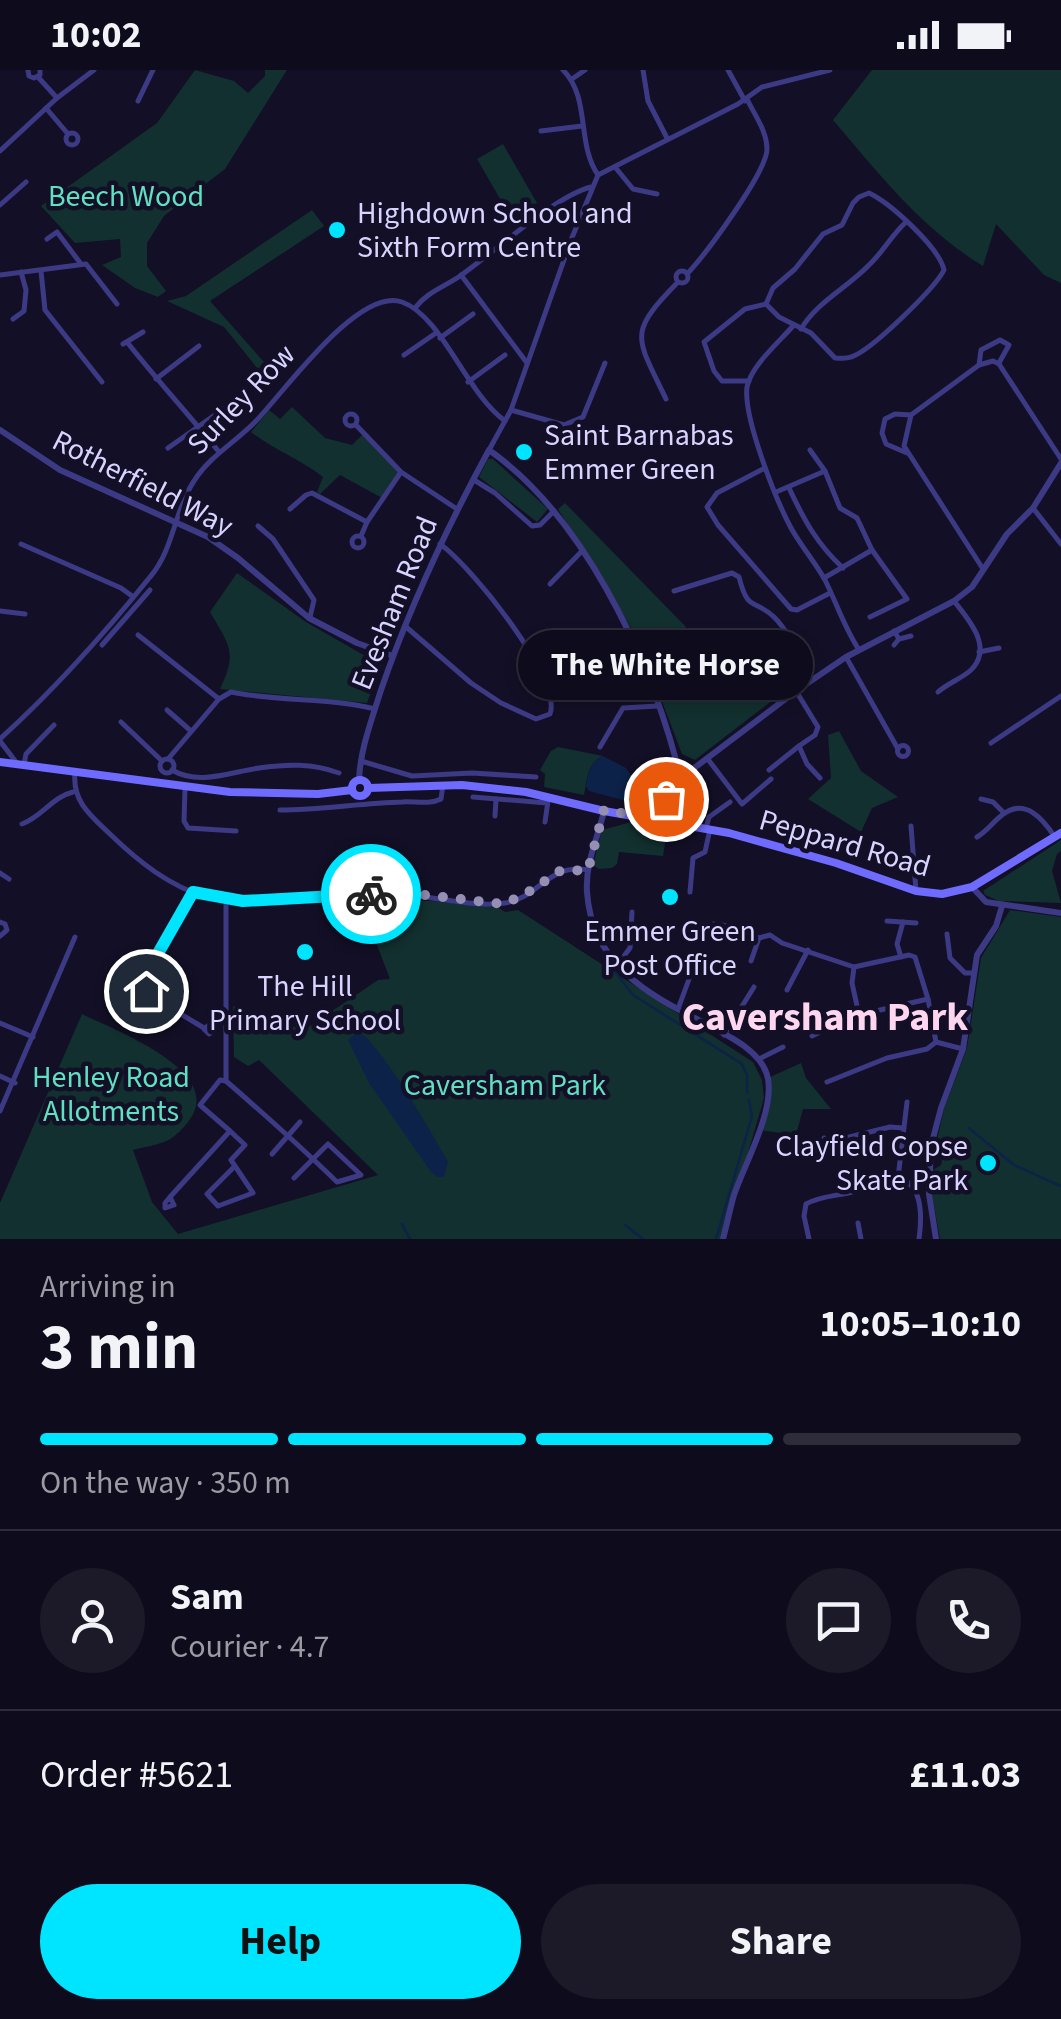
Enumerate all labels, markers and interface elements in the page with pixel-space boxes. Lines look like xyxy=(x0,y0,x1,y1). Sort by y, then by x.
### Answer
text: 10:02 xyxy=(50,8,142,62)
park label: Beech Wood xyxy=(48,175,204,218)
place label: Highdown School and Sixth Form Centre xyxy=(357,192,633,269)
marker: Highdown School and Sixth Form Centre xyxy=(326,219,348,241)
street label: Surley Row xyxy=(177,334,305,465)
place label: Saint Barnabas Emmer Green xyxy=(544,414,734,491)
street label: Rotherfield Way xyxy=(45,419,241,548)
marker: Saint Barnabas Emmer Green xyxy=(513,441,535,463)
street label: Evesham Road xyxy=(340,510,449,696)
callout: The White Horse xyxy=(518,629,814,699)
text: The White Horse xyxy=(551,642,780,688)
pin xyxy=(624,757,709,842)
icon: bag xyxy=(639,772,694,827)
street label: Peppard Road xyxy=(754,799,936,888)
courier xyxy=(321,844,421,944)
icon: bike xyxy=(344,867,399,922)
marker: Emmer Green Post Office xyxy=(659,886,681,908)
place label: Emmer Green Post Office xyxy=(584,910,756,987)
marker: The Hill Primary School xyxy=(294,941,316,963)
pin xyxy=(104,949,189,1034)
icon: home xyxy=(119,964,174,1019)
place label: The Hill Primary School xyxy=(209,965,401,1042)
district label: Caversham Park xyxy=(682,989,968,1046)
park label: Henley Road Allotments xyxy=(32,1056,190,1133)
park label: Caversham Park xyxy=(404,1064,606,1107)
place label: Clayfield Copse Skate Park xyxy=(775,1125,968,1202)
marker: Clayfield Copse Skate Park xyxy=(977,1152,999,1174)
text: Arriving in xyxy=(40,1264,176,1310)
text: 10:05–10:10 xyxy=(819,1297,1021,1351)
text: 3 min xyxy=(40,1301,198,1394)
text: On the way · 350 m xyxy=(40,1460,291,1506)
button: person xyxy=(40,1568,145,1673)
button: chat xyxy=(786,1568,891,1673)
button: phone xyxy=(916,1568,1021,1673)
text: Sam xyxy=(170,1570,244,1624)
text: Courier · 4.7 xyxy=(170,1624,330,1670)
text: Order #5621 xyxy=(40,1748,233,1802)
text: £11.03 xyxy=(909,1748,1021,1802)
button: Help xyxy=(40,1884,521,1999)
button: Share xyxy=(541,1884,1021,1999)

